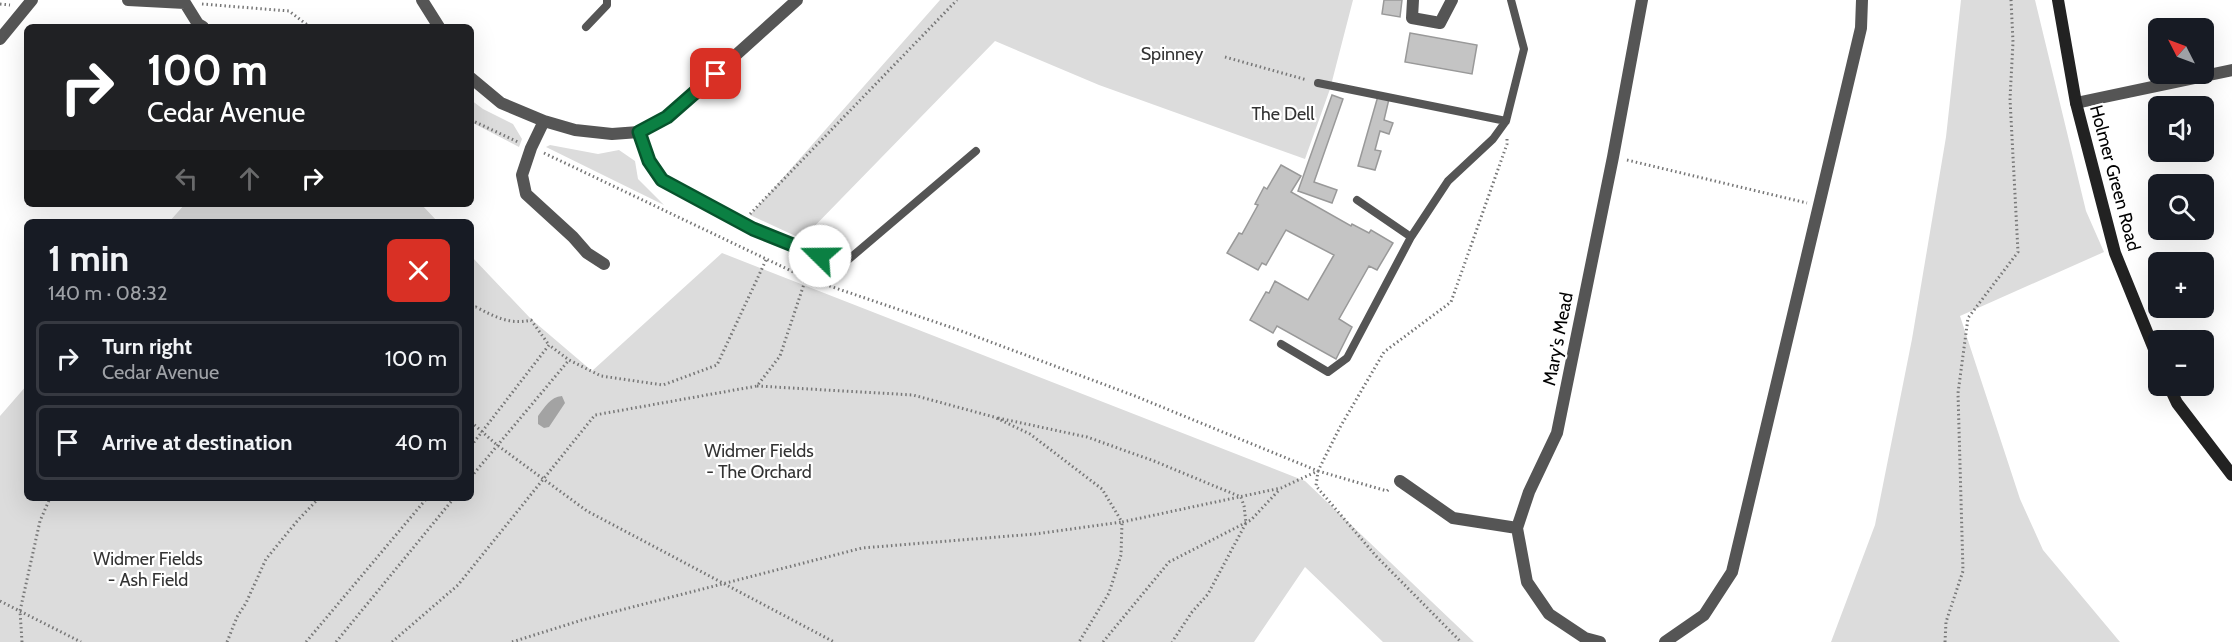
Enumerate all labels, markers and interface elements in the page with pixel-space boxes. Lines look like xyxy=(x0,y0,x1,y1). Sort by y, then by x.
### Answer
north arrow xyxy=(2148,18,2214,84)
map controls xyxy=(2148,18,2214,396)
park label: Spinney xyxy=(1141,43,1203,65)
text: 100 m xyxy=(147,44,268,96)
icon: right xyxy=(48,48,126,126)
pin xyxy=(690,48,741,99)
icon: arrive xyxy=(699,57,732,90)
text: Cedar Avenue xyxy=(147,96,305,129)
button: sound xyxy=(2148,96,2214,162)
park label: The Dell xyxy=(1251,103,1315,125)
street label: Holmer Green Road xyxy=(2085,103,2145,253)
icon: left xyxy=(170,162,203,195)
icon: ahead xyxy=(233,162,266,195)
icon: right xyxy=(296,162,329,195)
button: search xyxy=(2148,174,2214,240)
position arrow xyxy=(788,224,852,288)
text: 1 min xyxy=(48,236,129,280)
button: close xyxy=(387,239,450,302)
button: + xyxy=(2148,252,2214,318)
text: 140 m · 08:32 xyxy=(48,281,167,305)
street label: Mary's Mead xyxy=(1538,290,1578,388)
button: − xyxy=(2148,330,2214,396)
text: Turn right xyxy=(102,333,192,360)
icon: right xyxy=(51,342,84,375)
text: 100 m xyxy=(385,345,447,372)
text: Cedar Avenue xyxy=(102,360,219,384)
icon: arrive xyxy=(51,426,84,459)
text: Arrive at destination xyxy=(102,429,292,456)
text: 40 m xyxy=(395,429,447,456)
park label: Widmer Fields - The Orchard xyxy=(704,440,814,483)
park label: Widmer Fields - Ash Field xyxy=(93,548,203,591)

